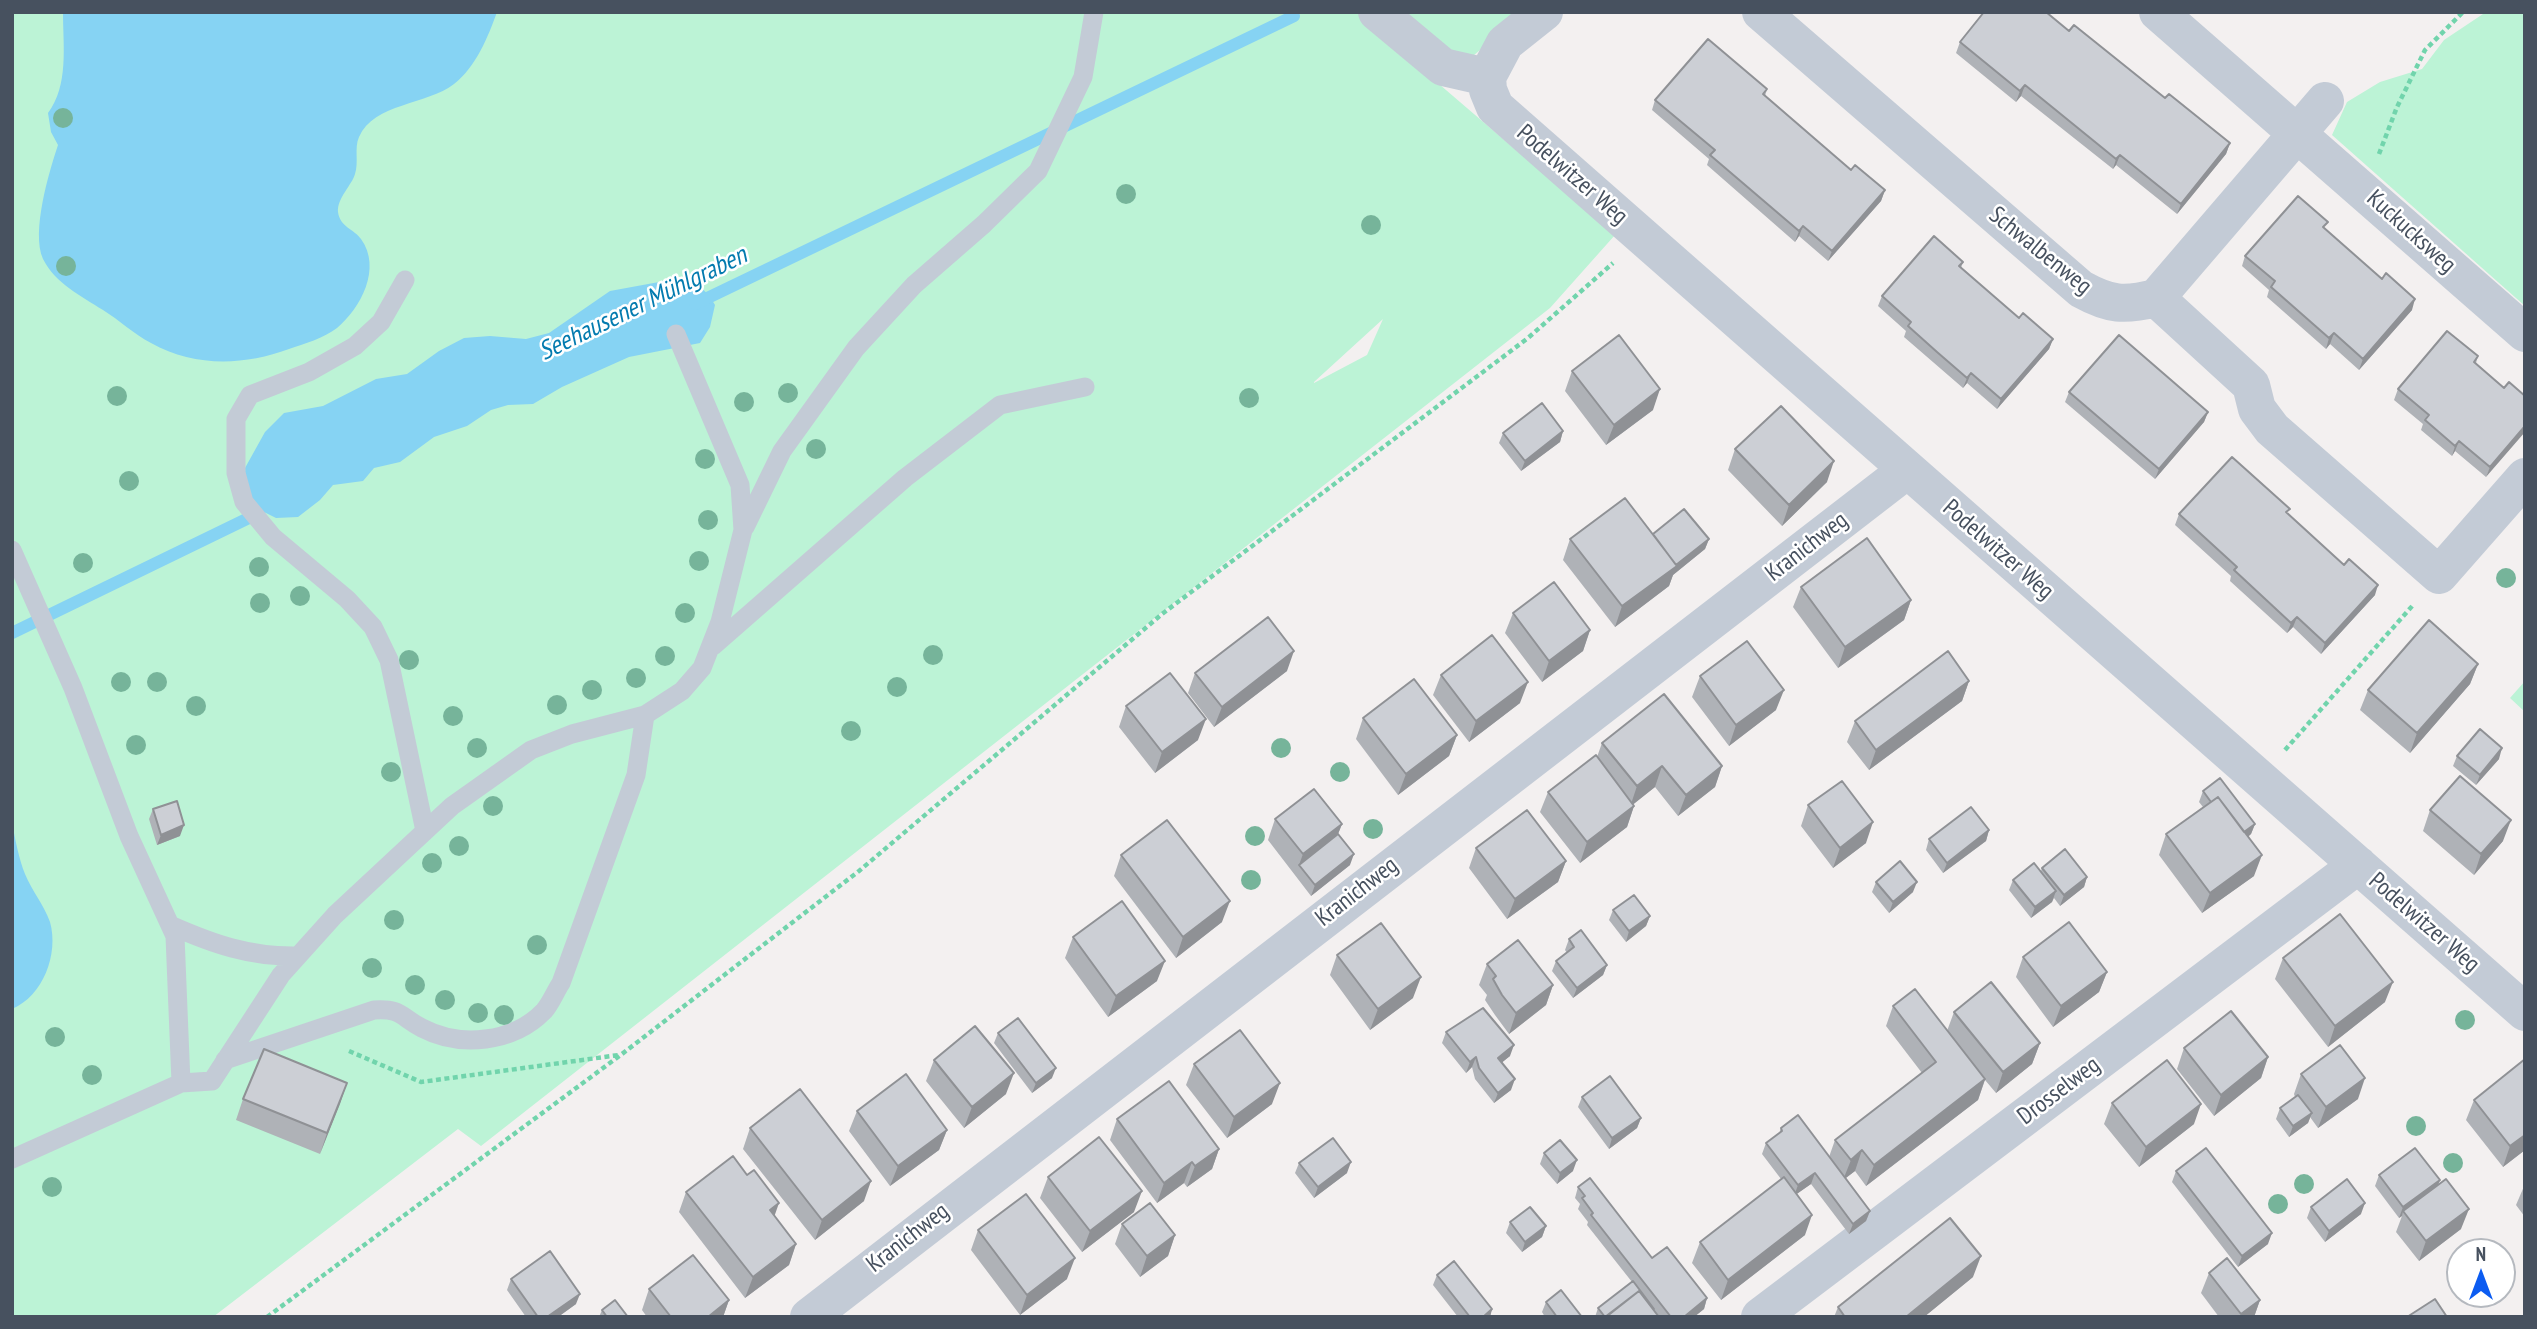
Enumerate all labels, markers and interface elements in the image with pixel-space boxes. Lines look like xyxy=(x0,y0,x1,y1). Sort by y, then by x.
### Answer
street label: Podelwitzer Weg xyxy=(1511,119,1633,231)
street label: Kuckucksweg xyxy=(2360,184,2462,280)
street label: Schwalbenweg xyxy=(1983,201,2097,301)
water label: Seehausener Mühlgraben xyxy=(534,240,752,368)
street label: Podelwitzer Weg xyxy=(1937,494,2059,606)
street label: Kranichweg xyxy=(1760,506,1854,588)
street label: Kranichweg xyxy=(1310,851,1404,933)
street label: Podelwitzer Weg xyxy=(2363,867,2485,979)
street label: Drosselweg xyxy=(2012,1051,2106,1131)
street label: Kranichweg xyxy=(861,1197,955,1279)
north arrow xyxy=(2446,1238,2516,1308)
text: N xyxy=(2476,1242,2486,1266)

